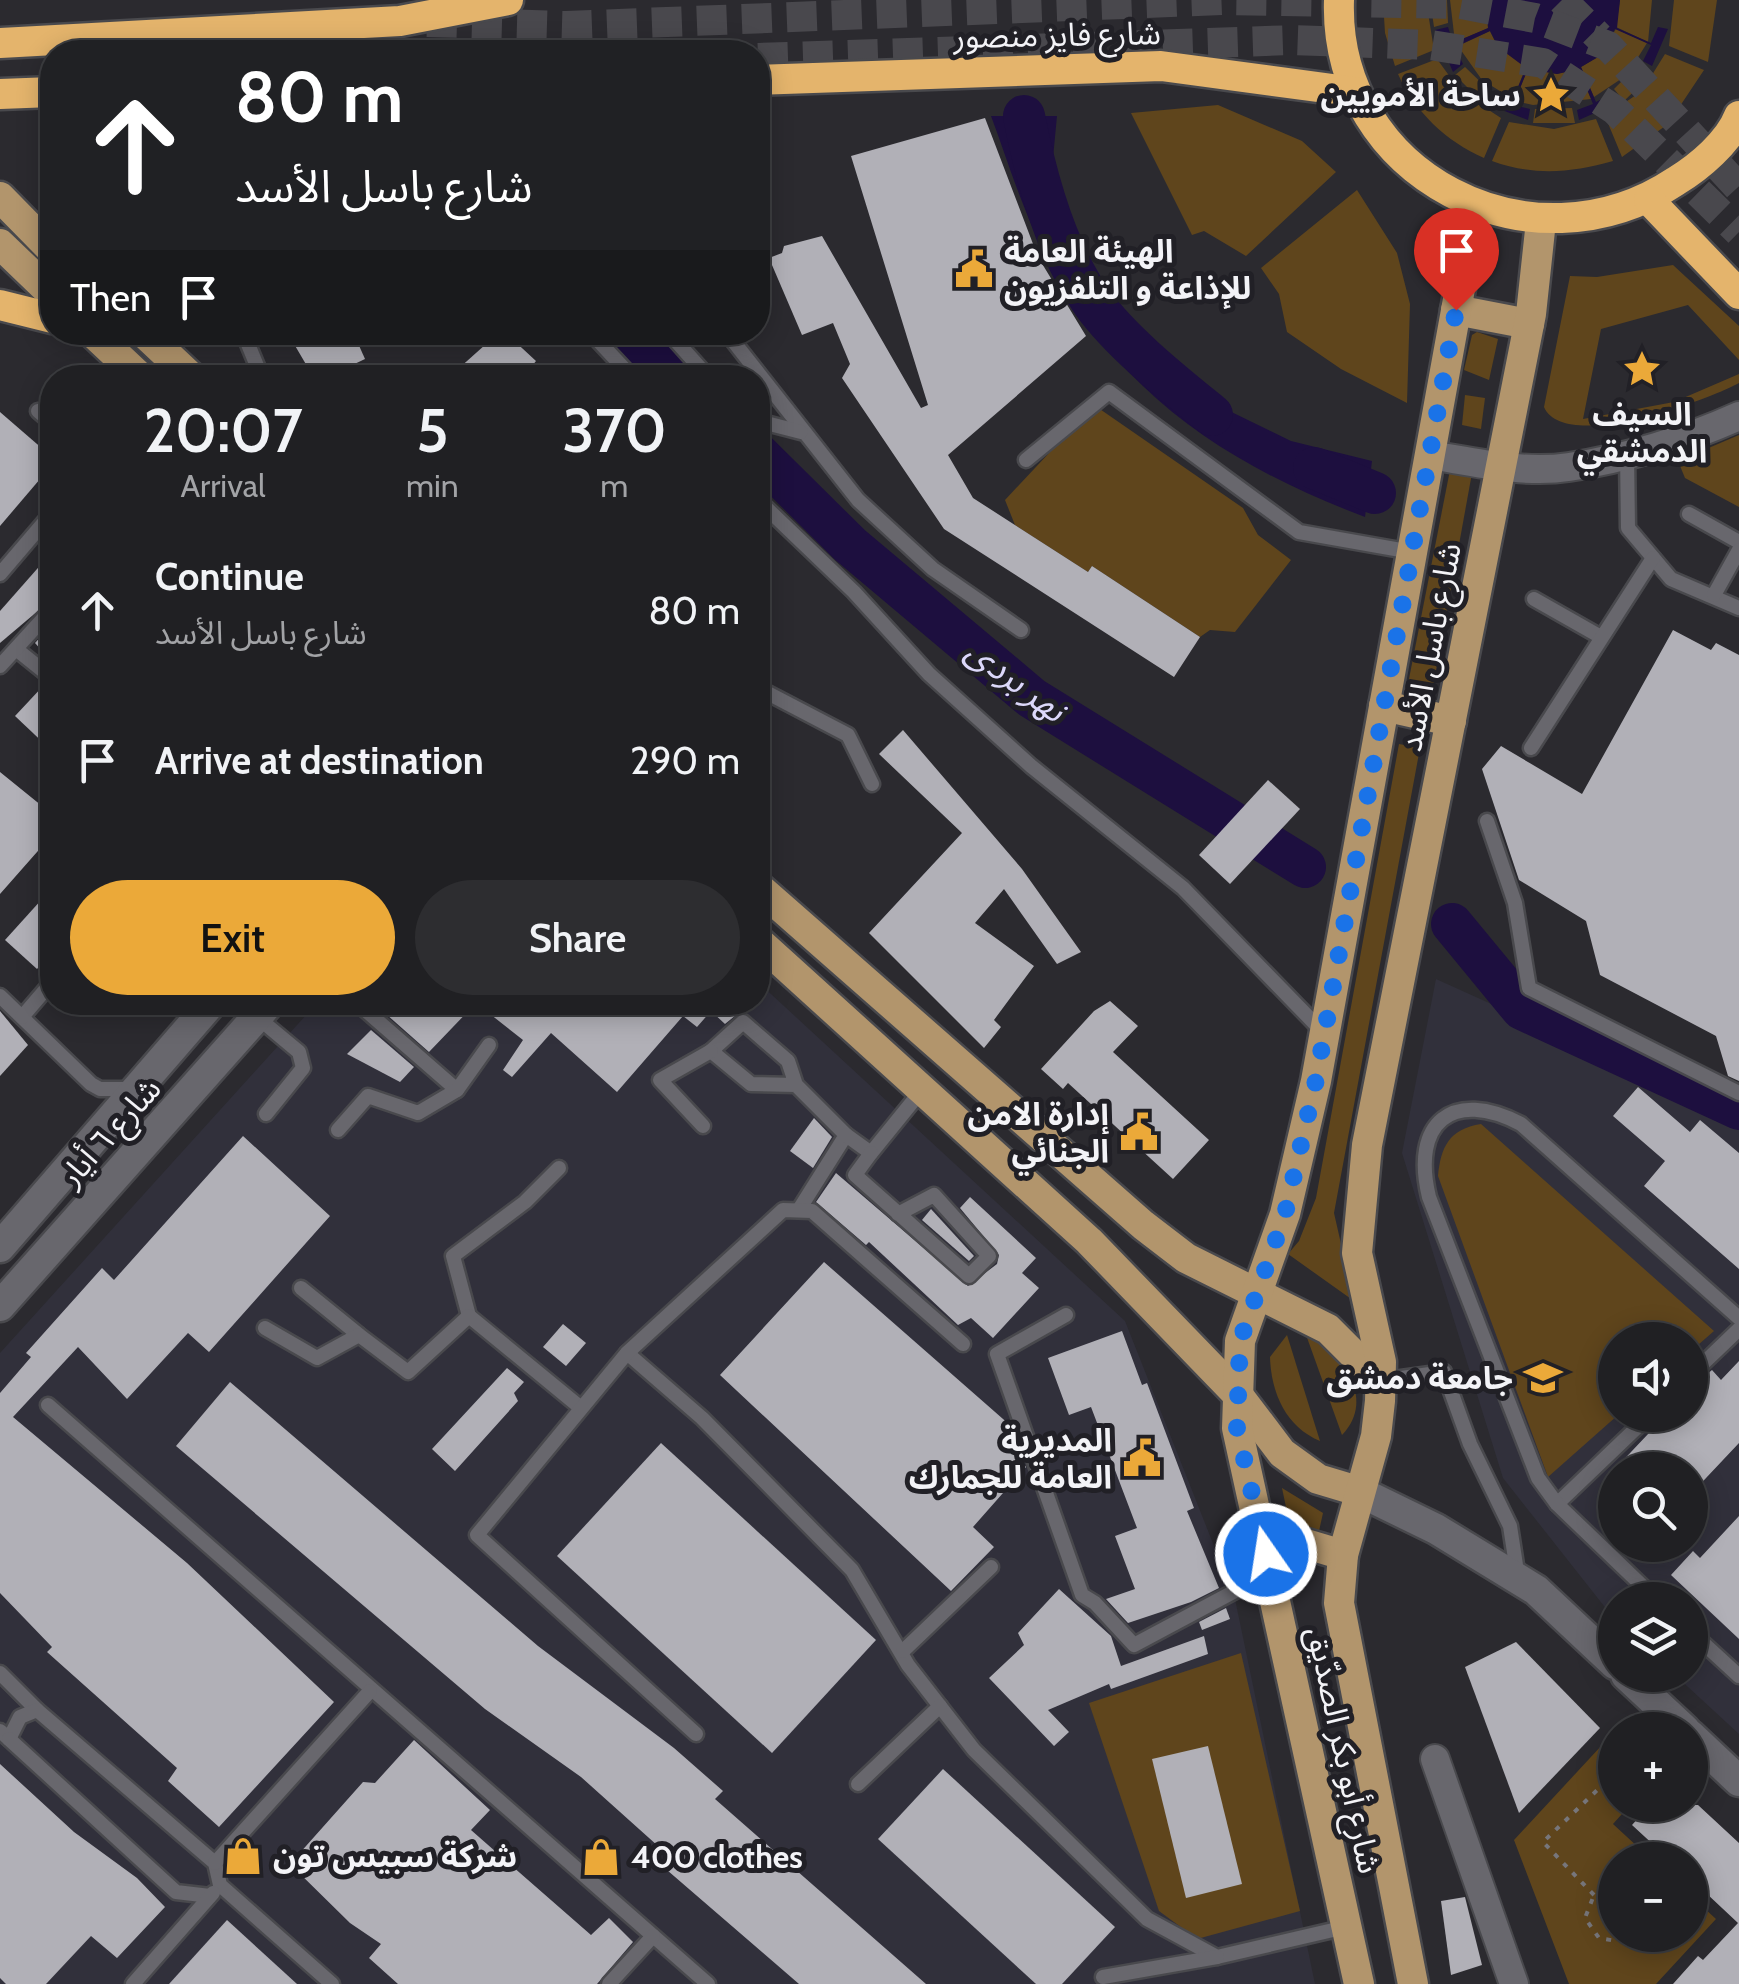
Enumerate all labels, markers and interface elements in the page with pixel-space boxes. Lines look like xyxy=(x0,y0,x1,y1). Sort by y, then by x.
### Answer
street label: شارع فايز منصور xyxy=(952,13,1161,61)
text: 80 m xyxy=(235,54,403,140)
place icon: ساحة الأمويين xyxy=(1530,74,1572,116)
place label: ساحة الأمويين xyxy=(1321,75,1521,114)
icon: ahead xyxy=(70,80,200,210)
text: شارع باسل الأسد xyxy=(235,159,532,213)
pin xyxy=(1414,208,1499,311)
icon: arrive xyxy=(1429,223,1484,278)
place label: الهيئة العامة للإذاعة و التلفزيون xyxy=(1004,231,1251,309)
public building icon: الهيئة العامة للإذاعة و التلفزيون xyxy=(953,248,995,290)
icon: arrive xyxy=(171,270,226,325)
text: Then xyxy=(70,274,151,321)
place icon: السيف الدمشقي xyxy=(1621,348,1663,390)
text: 20:07 xyxy=(143,394,303,467)
text: 5 xyxy=(416,394,449,467)
text: 370 xyxy=(562,394,667,467)
place label: السيف الدمشقي xyxy=(1577,394,1707,476)
text: Arrival xyxy=(180,466,266,505)
text: min xyxy=(406,466,459,505)
text: m xyxy=(600,466,628,505)
street label: شارع باسل الأسد xyxy=(1390,539,1474,755)
text: Continue xyxy=(155,553,304,600)
icon: ahead xyxy=(70,583,125,638)
text: 80 m xyxy=(649,587,740,634)
text: شارع باسل الأسد xyxy=(155,613,367,652)
water label: نهر بردى xyxy=(958,628,1077,732)
icon: arrive xyxy=(70,733,125,788)
text: Arrive at destination xyxy=(155,737,484,784)
text: 290 m xyxy=(630,737,740,784)
button: Exit xyxy=(70,880,395,995)
button: Share xyxy=(415,880,740,995)
street label: شارع ٦ أيار xyxy=(50,1069,172,1198)
place label: إدارة الامن الجنائي xyxy=(968,1094,1109,1176)
public building icon: إدارة الامن الجنائي xyxy=(1118,1111,1160,1153)
map controls xyxy=(1598,1322,1708,1952)
button: sound xyxy=(1598,1322,1708,1432)
school or university icon: جامعة دمشق xyxy=(1522,1357,1564,1399)
place label: جامعة دمشق xyxy=(1326,1358,1513,1398)
place label: المديرية العامة للجمارك xyxy=(909,1420,1112,1496)
public building icon: المديرية العامة للجمارك xyxy=(1121,1437,1163,1479)
button: search xyxy=(1598,1452,1708,1562)
position arrow xyxy=(1214,1502,1318,1606)
button: layers xyxy=(1598,1582,1708,1692)
street label: شارع أبو بكر الصدّيق xyxy=(1294,1623,1390,1878)
button: + xyxy=(1598,1712,1708,1822)
shop icon: شركة سبيس تون xyxy=(222,1835,264,1877)
place label: شركة سبيس تون xyxy=(273,1836,517,1875)
shop icon: 400 clothes xyxy=(580,1836,622,1878)
place label: 400 clothes xyxy=(631,1837,803,1876)
button: − xyxy=(1598,1842,1708,1952)

